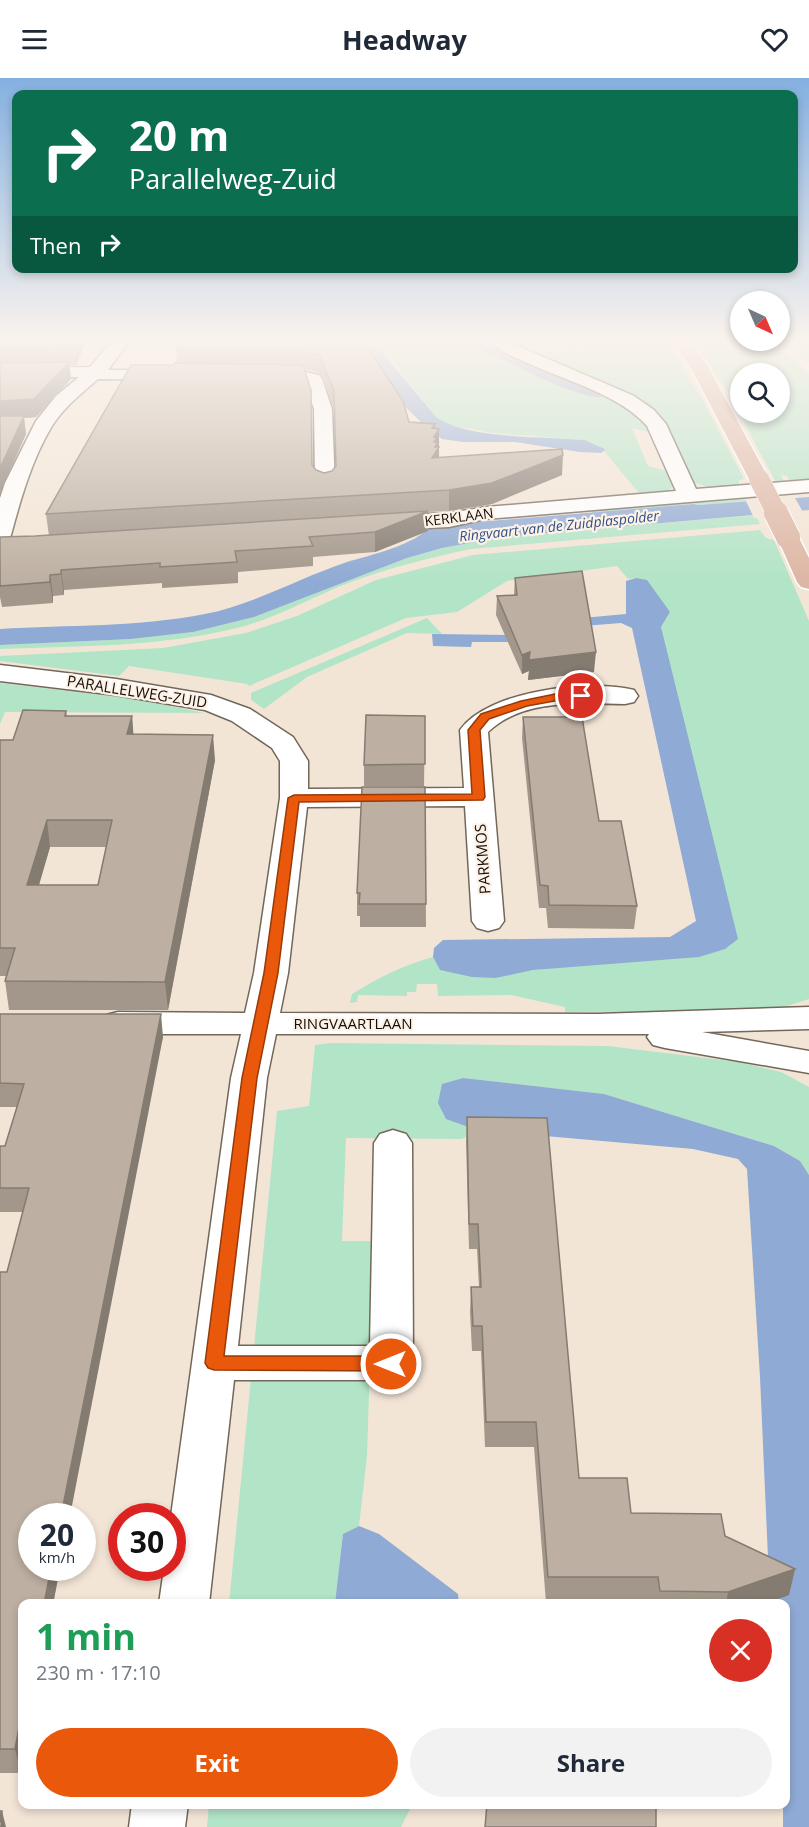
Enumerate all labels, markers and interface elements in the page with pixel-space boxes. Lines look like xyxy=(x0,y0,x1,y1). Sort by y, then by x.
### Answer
text: Headway xyxy=(342,21,467,58)
icon: menu xyxy=(18,23,51,56)
icon: heart xyxy=(758,23,791,56)
text: 20 m xyxy=(129,106,229,163)
icon: right xyxy=(30,114,108,192)
text: Parallelweg-Zuid xyxy=(129,160,337,197)
icon: right xyxy=(93,228,126,261)
text: Then xyxy=(30,230,81,260)
north arrow xyxy=(730,291,790,351)
map controls xyxy=(730,291,790,423)
button: search xyxy=(730,363,790,423)
street label: KERKLAAN xyxy=(423,503,494,530)
water label: Ringvaart van de Zuidplaspolder xyxy=(458,506,660,545)
street label: PARALLELWEG-ZUID xyxy=(66,670,209,712)
pin xyxy=(555,670,606,721)
icon: arrive xyxy=(564,679,597,712)
street label: PARKMOS xyxy=(470,823,494,895)
street label: RINGVAARTLAAN xyxy=(293,1013,413,1033)
position arrow xyxy=(359,1332,423,1396)
speed limit sign: 30 xyxy=(108,1503,186,1581)
text: 20 xyxy=(40,1514,74,1555)
text: km/h xyxy=(39,1547,75,1567)
text: 1 min xyxy=(36,1612,136,1661)
button: close xyxy=(709,1619,772,1682)
text: 230 m · 17:10 xyxy=(36,1659,161,1686)
button: Exit xyxy=(36,1728,398,1797)
button: Share xyxy=(410,1728,772,1797)

